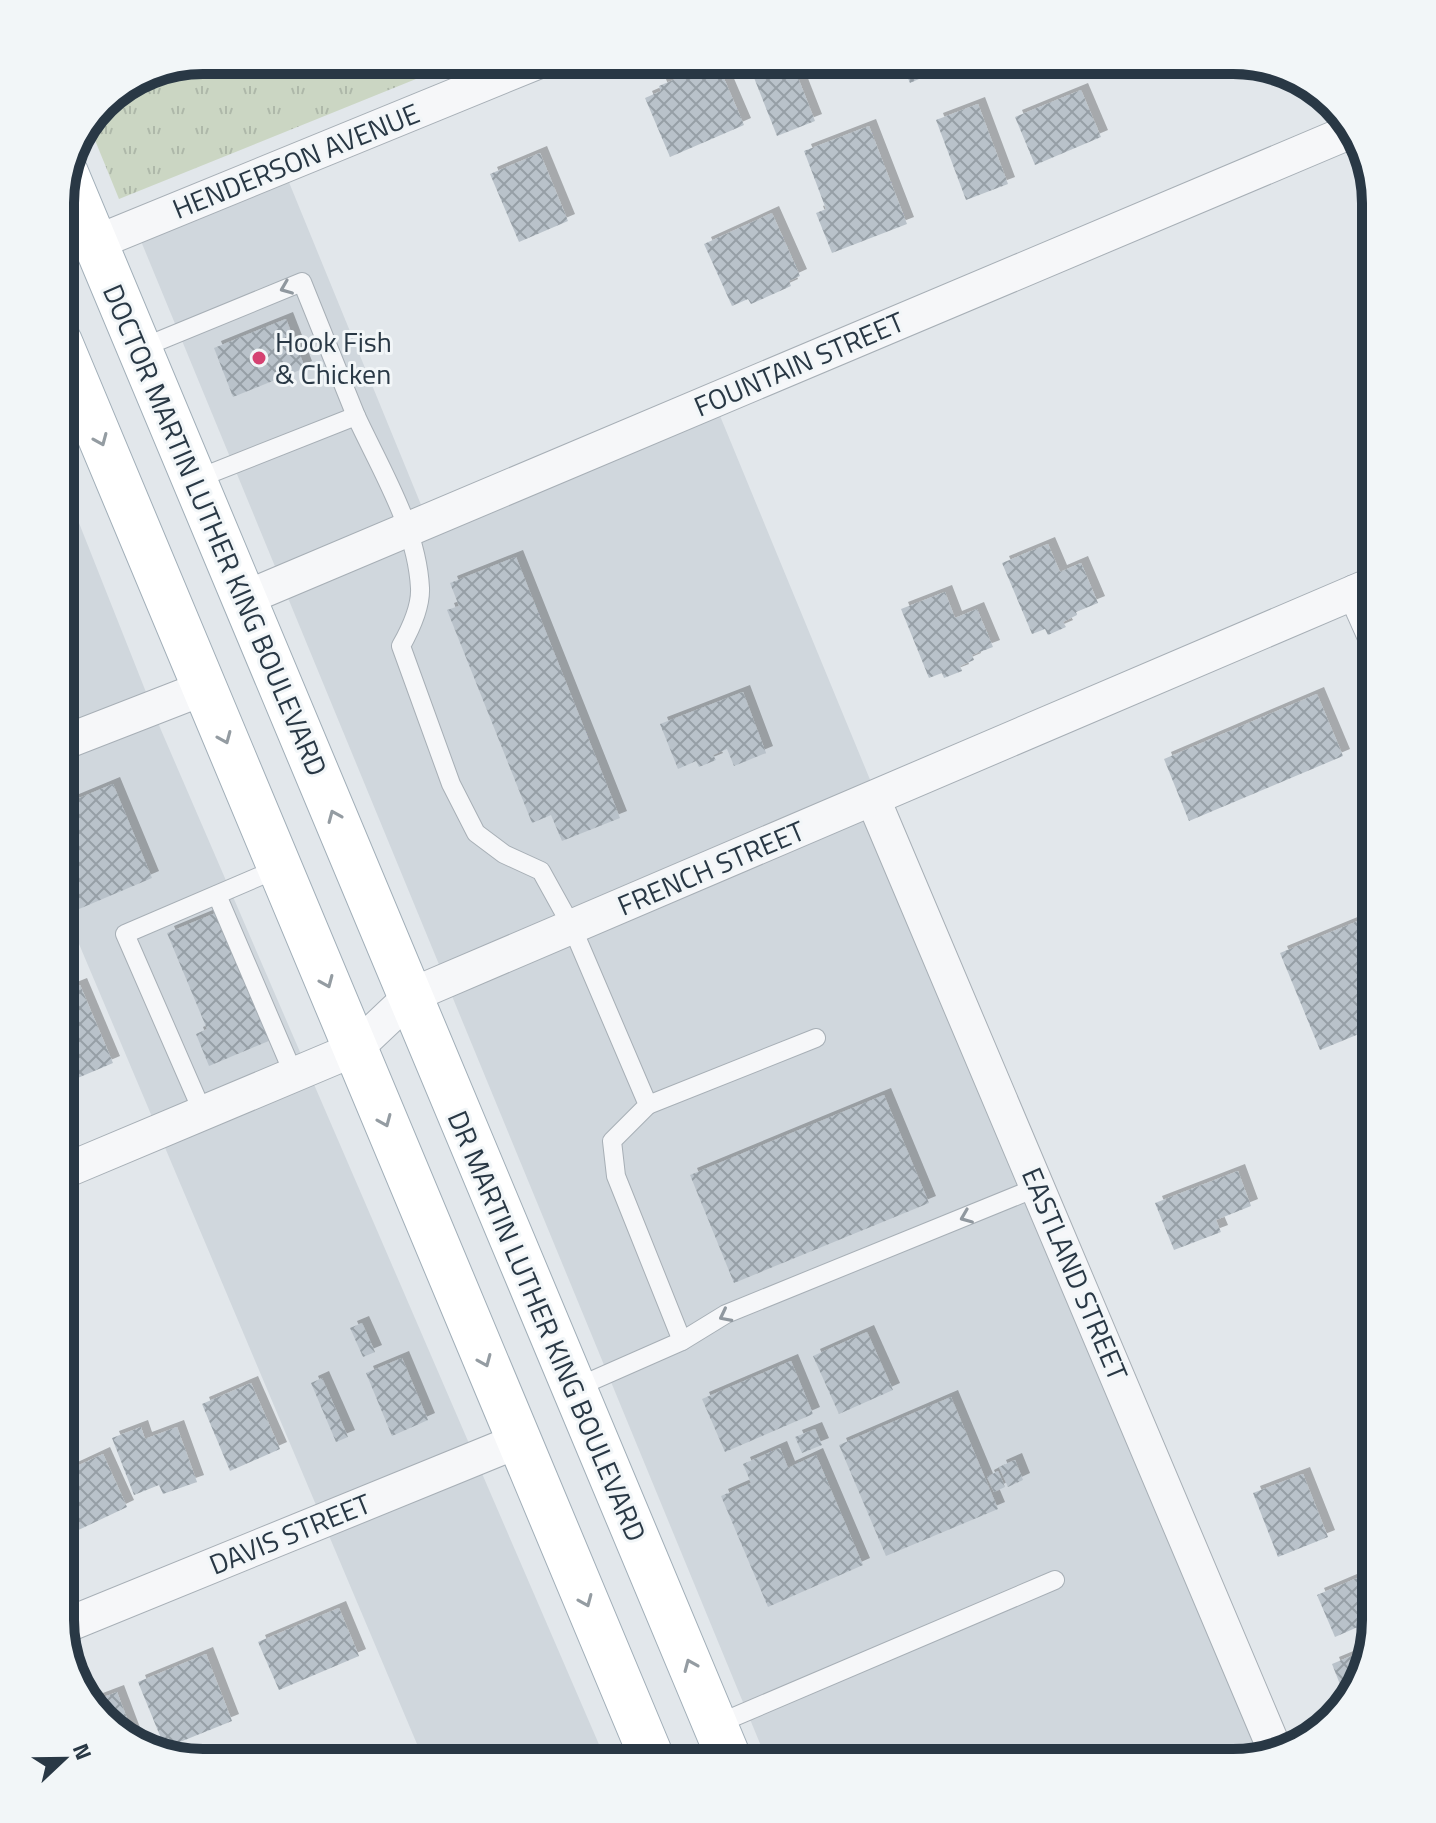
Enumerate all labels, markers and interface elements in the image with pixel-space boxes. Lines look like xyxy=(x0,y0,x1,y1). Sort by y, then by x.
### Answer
street label: HENDERSON AVENUE xyxy=(166,91,426,230)
street label: DOCTOR MARTIN LUTHER KING BOULEVARD xyxy=(92,277,339,782)
one-way arrow xyxy=(280,279,294,295)
street label: FOUNTAIN STREET xyxy=(687,300,911,427)
place label: Hook Fish & Chicken xyxy=(275,320,392,395)
marker: Hook Fish & Chicken xyxy=(250,349,268,367)
one-way arrow xyxy=(91,432,108,446)
one-way arrow xyxy=(215,730,231,744)
street label: FRENCH STREET xyxy=(611,809,811,926)
one-way arrow xyxy=(327,810,343,824)
one-way arrow xyxy=(317,975,334,989)
street label: DR MARTIN LUTHER KING BOULEVARD xyxy=(437,1104,658,1548)
one-way arrow xyxy=(375,1113,392,1127)
street label: EASTLAND STREET xyxy=(1011,1160,1140,1387)
one-way arrow xyxy=(960,1207,974,1224)
one-way arrow xyxy=(719,1306,734,1321)
one-way arrow xyxy=(475,1353,492,1367)
street label: DAVIS STREET xyxy=(203,1481,377,1585)
one-way arrow xyxy=(576,1593,592,1607)
one-way arrow xyxy=(683,1659,700,1673)
north arrow xyxy=(24,1719,104,1799)
text: N xyxy=(64,1738,101,1765)

